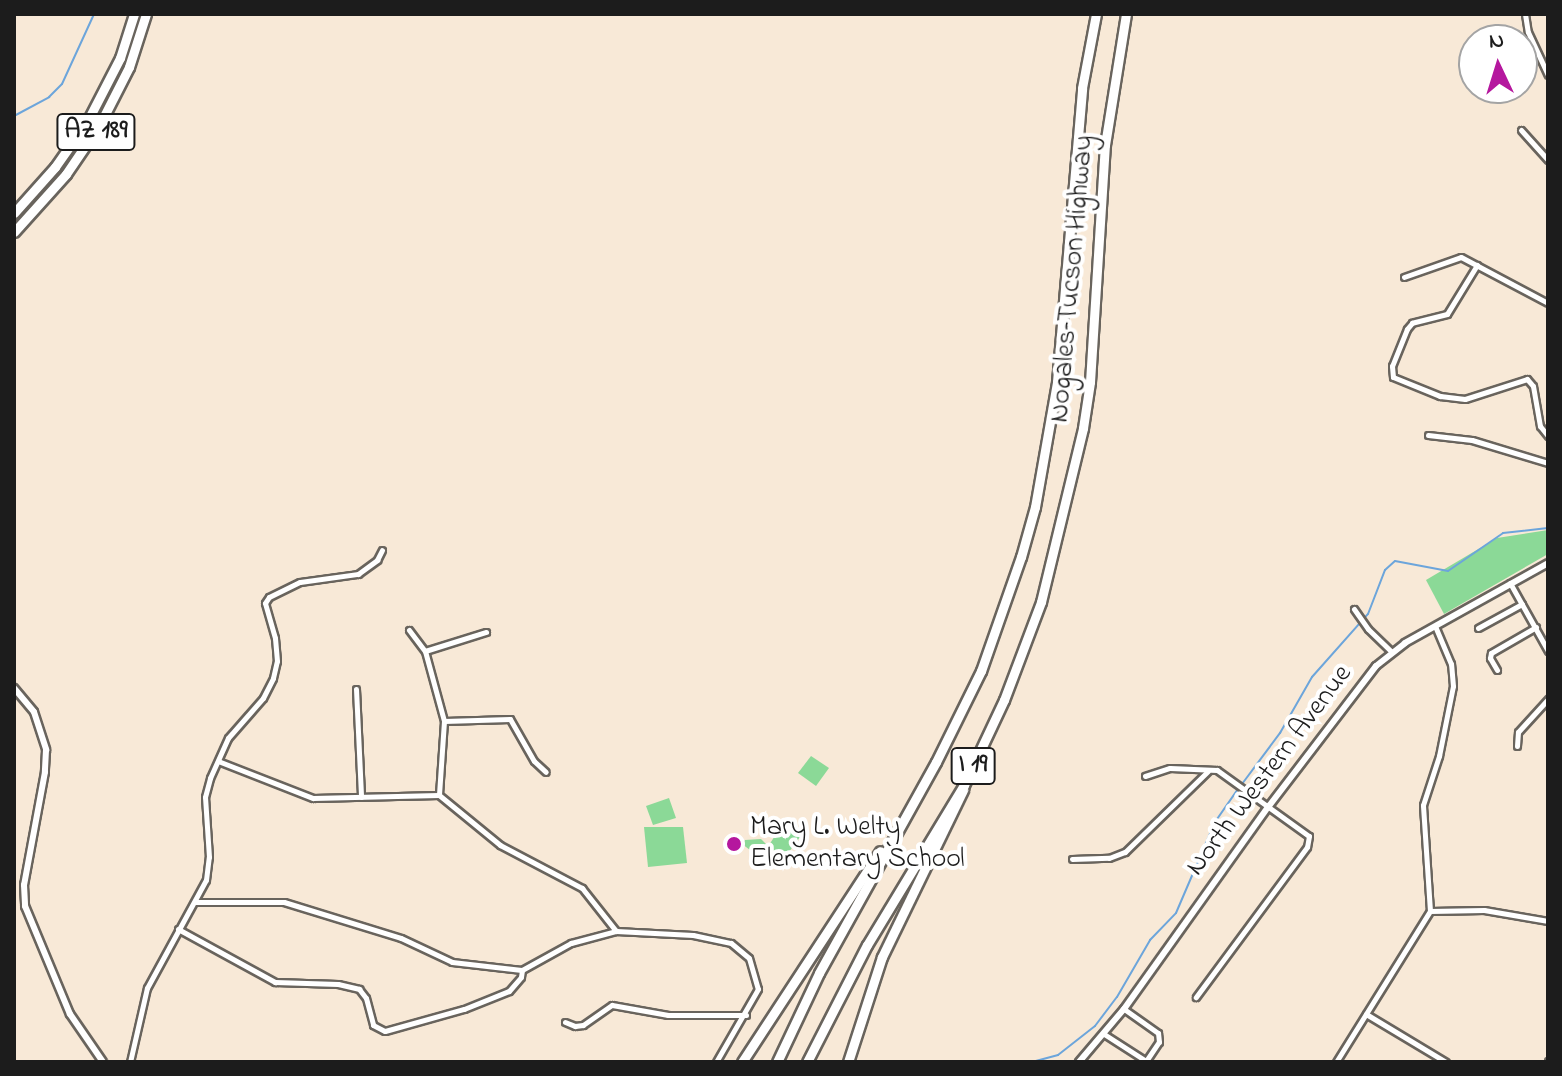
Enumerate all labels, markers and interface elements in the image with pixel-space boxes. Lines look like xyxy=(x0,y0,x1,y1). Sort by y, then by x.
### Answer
north arrow xyxy=(1458,24,1538,104)
text: N xyxy=(1488,26,1505,59)
road number: AZ 189 xyxy=(56,110,136,154)
street label: Nogales–Tucson Highway xyxy=(1044,134,1102,424)
street label: North Western Avenue xyxy=(1180,659,1360,883)
road number: I 19 xyxy=(949,744,997,788)
place label: Mary L. Welty Elementary School xyxy=(750,811,965,877)
marker: Mary L. Welty Elementary School xyxy=(725,835,743,853)

